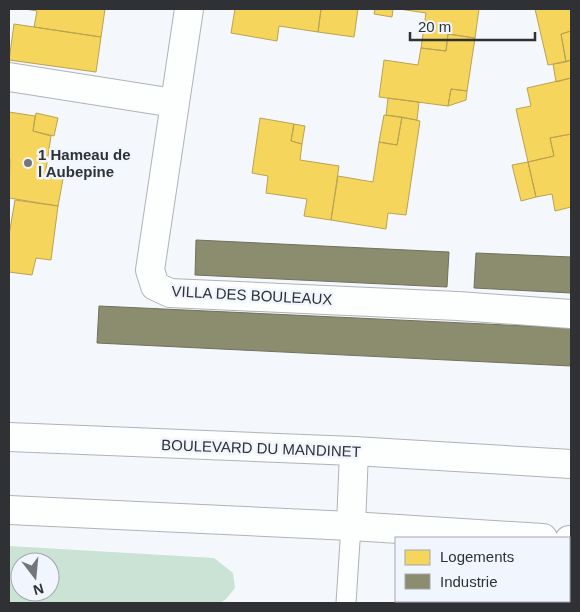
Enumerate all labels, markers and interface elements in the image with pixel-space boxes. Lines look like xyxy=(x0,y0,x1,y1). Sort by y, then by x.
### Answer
scale bar xyxy=(410,10,535,42)
text: 20 m xyxy=(418,18,451,35)
place label: 1 Hameau de l Aubepine xyxy=(38,146,131,180)
marker: 1 Hameau de l Aubepine xyxy=(22,157,34,169)
street label: VILLA DES BOULEAUX xyxy=(171,282,333,308)
street label: BOULEVARD DU MANDINET xyxy=(161,436,361,460)
legend xyxy=(395,537,570,602)
text: Logements xyxy=(440,548,514,565)
north arrow xyxy=(10,552,60,602)
text: Industrie xyxy=(440,573,498,590)
text: N xyxy=(32,580,46,599)

